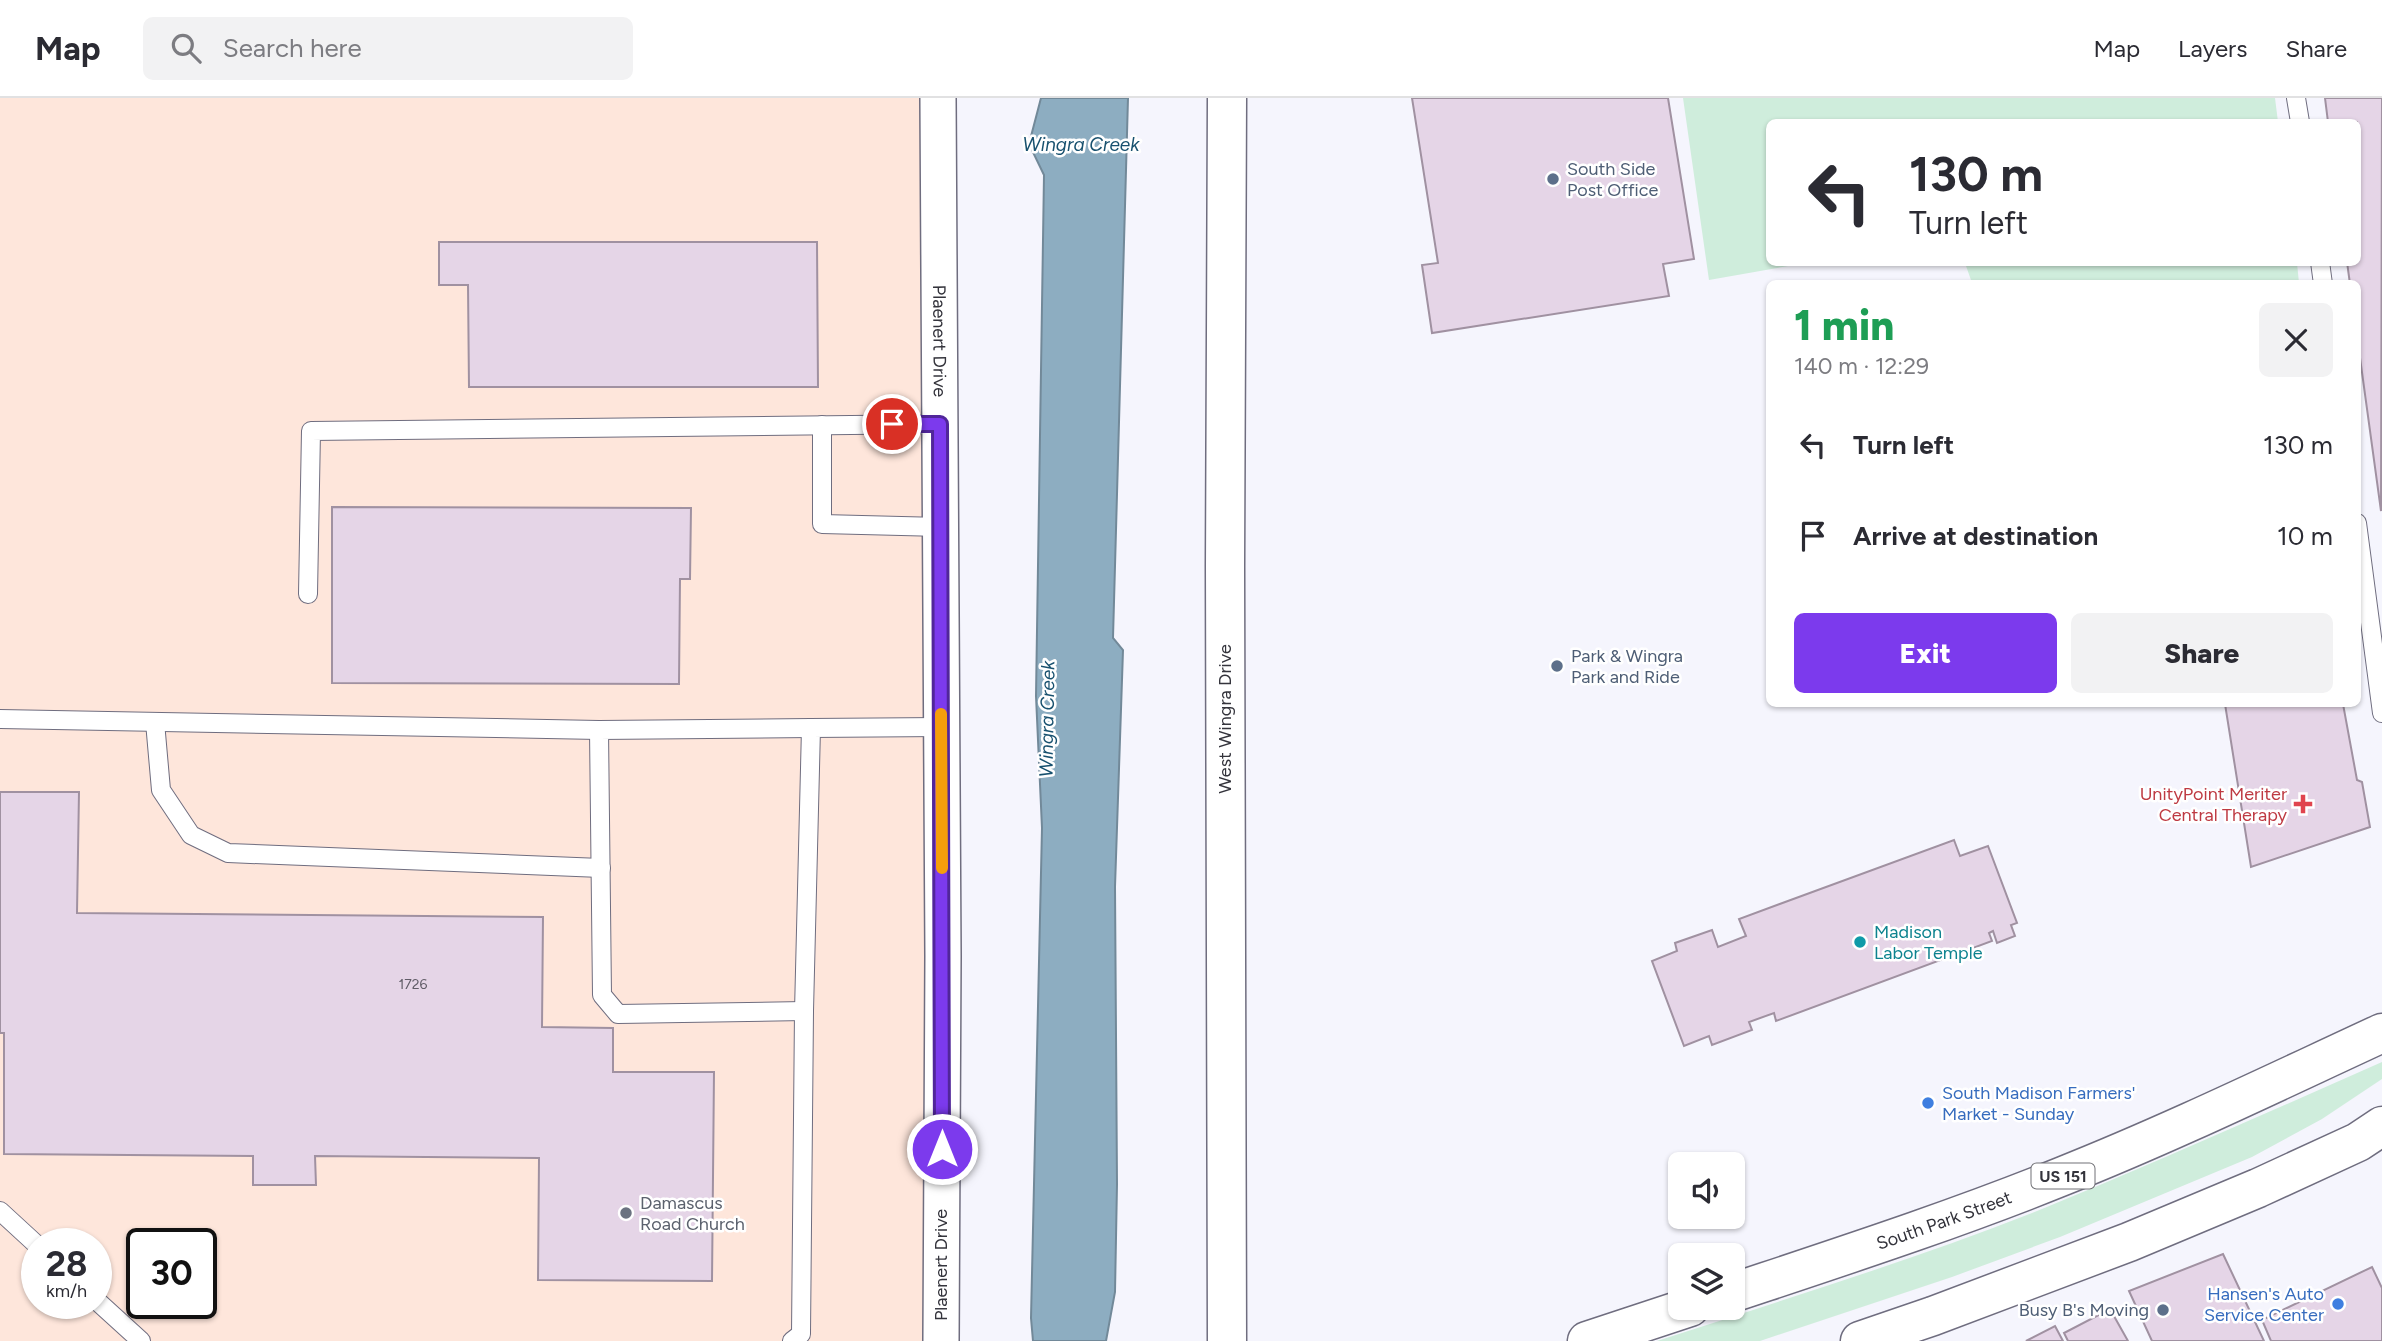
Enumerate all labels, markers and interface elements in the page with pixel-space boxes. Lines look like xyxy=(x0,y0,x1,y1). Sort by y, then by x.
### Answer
search box xyxy=(143,17,633,80)
text: Map xyxy=(35,29,101,68)
icon: search xyxy=(167,29,205,67)
text: Search here xyxy=(223,32,362,64)
text: Map xyxy=(2093,34,2140,63)
text: Layers xyxy=(2178,34,2247,63)
text: Share xyxy=(2285,34,2347,63)
water label: Wingra Creek xyxy=(1023,133,1140,156)
text: 130 m xyxy=(1909,144,2043,203)
icon: left xyxy=(1794,147,1885,238)
place label: South Side Post Office xyxy=(1567,158,1658,201)
marker: South Side Post Office xyxy=(1545,171,1561,187)
text: Turn left xyxy=(1909,204,2028,242)
street label: Plaenert Drive xyxy=(928,285,951,397)
text: 1 min xyxy=(1794,300,1894,351)
button: close xyxy=(2259,303,2333,377)
text: 140 m · 12:29 xyxy=(1794,352,1929,380)
pin xyxy=(862,394,922,454)
icon: arrive xyxy=(873,405,911,443)
icon: left xyxy=(1794,426,1832,464)
text: Turn left xyxy=(1853,429,1954,461)
text: 130 m xyxy=(2263,429,2333,461)
icon: arrive xyxy=(1794,517,1832,555)
text: Arrive at destination xyxy=(1853,520,2098,552)
text: 10 m xyxy=(2277,520,2333,552)
button: Exit xyxy=(1794,613,2057,693)
button: Share xyxy=(2071,613,2333,693)
street label: West Wingra Drive xyxy=(1214,644,1236,794)
place label: Park & Wingra Park and Ride xyxy=(1571,645,1683,688)
marker: Park & Wingra Park and Ride xyxy=(1549,658,1565,674)
water label: Wingra Creek xyxy=(1034,660,1060,778)
place label: UnityPoint Meriter Central Therapy xyxy=(2140,783,2288,826)
marker: UnityPoint Meriter Central Therapy xyxy=(2293,794,2313,814)
place label: Madison Labor Temple xyxy=(1874,921,1983,964)
marker: Madison Labor Temple xyxy=(1852,934,1868,950)
house number: 1726 xyxy=(398,976,428,993)
place label: South Madison Farmers' Market - Sunday xyxy=(1942,1082,2135,1125)
marker: South Madison Farmers' Market - Sunday xyxy=(1920,1095,1936,1111)
position arrow xyxy=(905,1112,979,1186)
map controls xyxy=(1668,1152,1745,1320)
button: sound xyxy=(1668,1152,1745,1229)
road number: US 151 xyxy=(2032,1164,2094,1188)
street label: South Park Street xyxy=(1873,1186,2015,1255)
place label: Damascus Road Church xyxy=(640,1192,745,1235)
marker: Damascus Road Church xyxy=(618,1205,634,1221)
street label: Plaenert Drive xyxy=(930,1209,952,1321)
speed limit sign: 30 xyxy=(126,1228,217,1319)
text: 28 xyxy=(46,1243,87,1285)
button: layers xyxy=(1668,1243,1745,1320)
text: km/h xyxy=(46,1280,87,1302)
place label: Hansen's Auto Service Center xyxy=(2204,1283,2324,1326)
marker: Hansen's Auto Service Center xyxy=(2330,1296,2346,1312)
place label: Busy B's Moving xyxy=(2019,1299,2149,1321)
marker: Busy B's Moving xyxy=(2155,1302,2171,1318)

